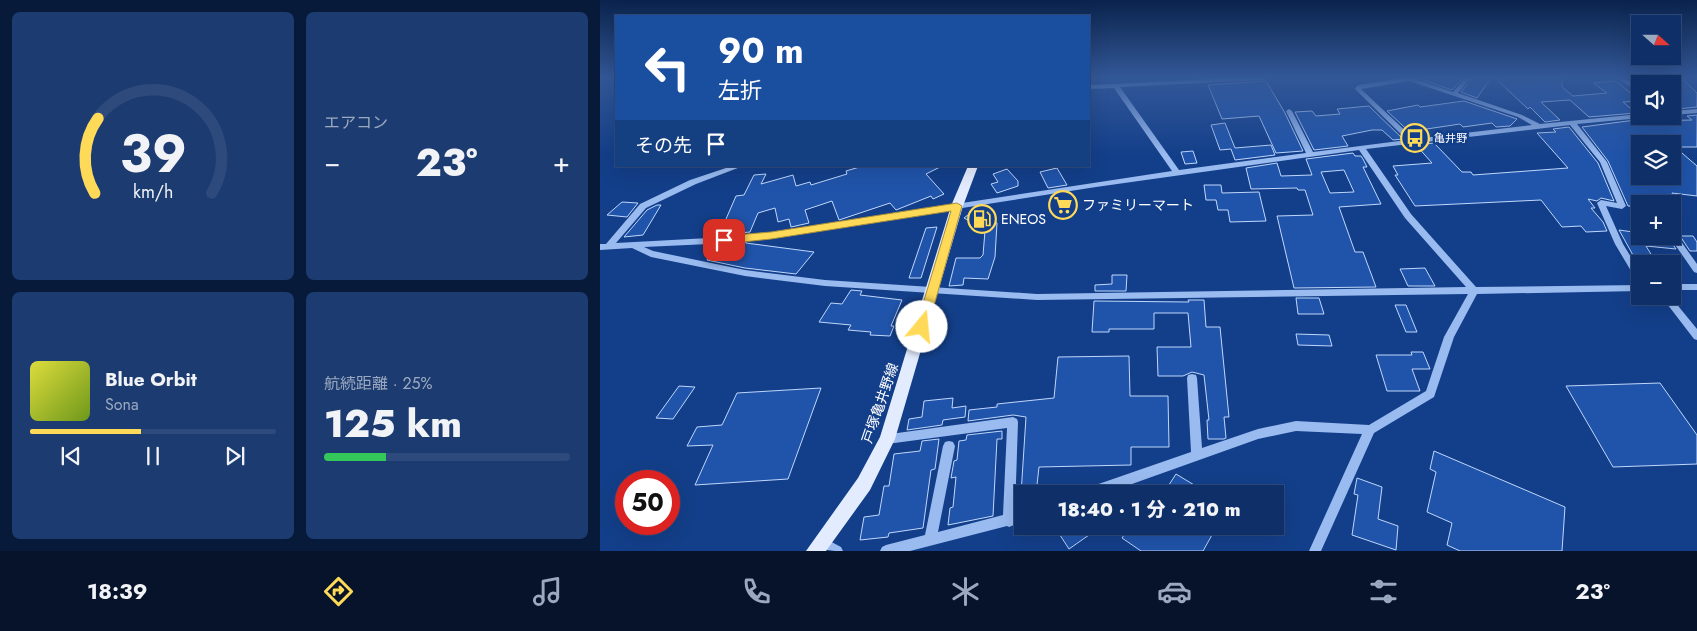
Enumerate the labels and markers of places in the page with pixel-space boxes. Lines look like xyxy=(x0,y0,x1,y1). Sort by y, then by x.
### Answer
bus stop icon: 亀井野 xyxy=(1400,123,1430,153)
place label: 亀井野 xyxy=(1434,130,1467,146)
supermarket icon: ファミリーマート xyxy=(1048,190,1078,220)
place label: ファミリーマート xyxy=(1082,195,1194,215)
fuel station icon: ENEOS xyxy=(967,204,997,234)
place label: ENEOS xyxy=(1001,209,1046,229)
pin xyxy=(703,219,745,261)

